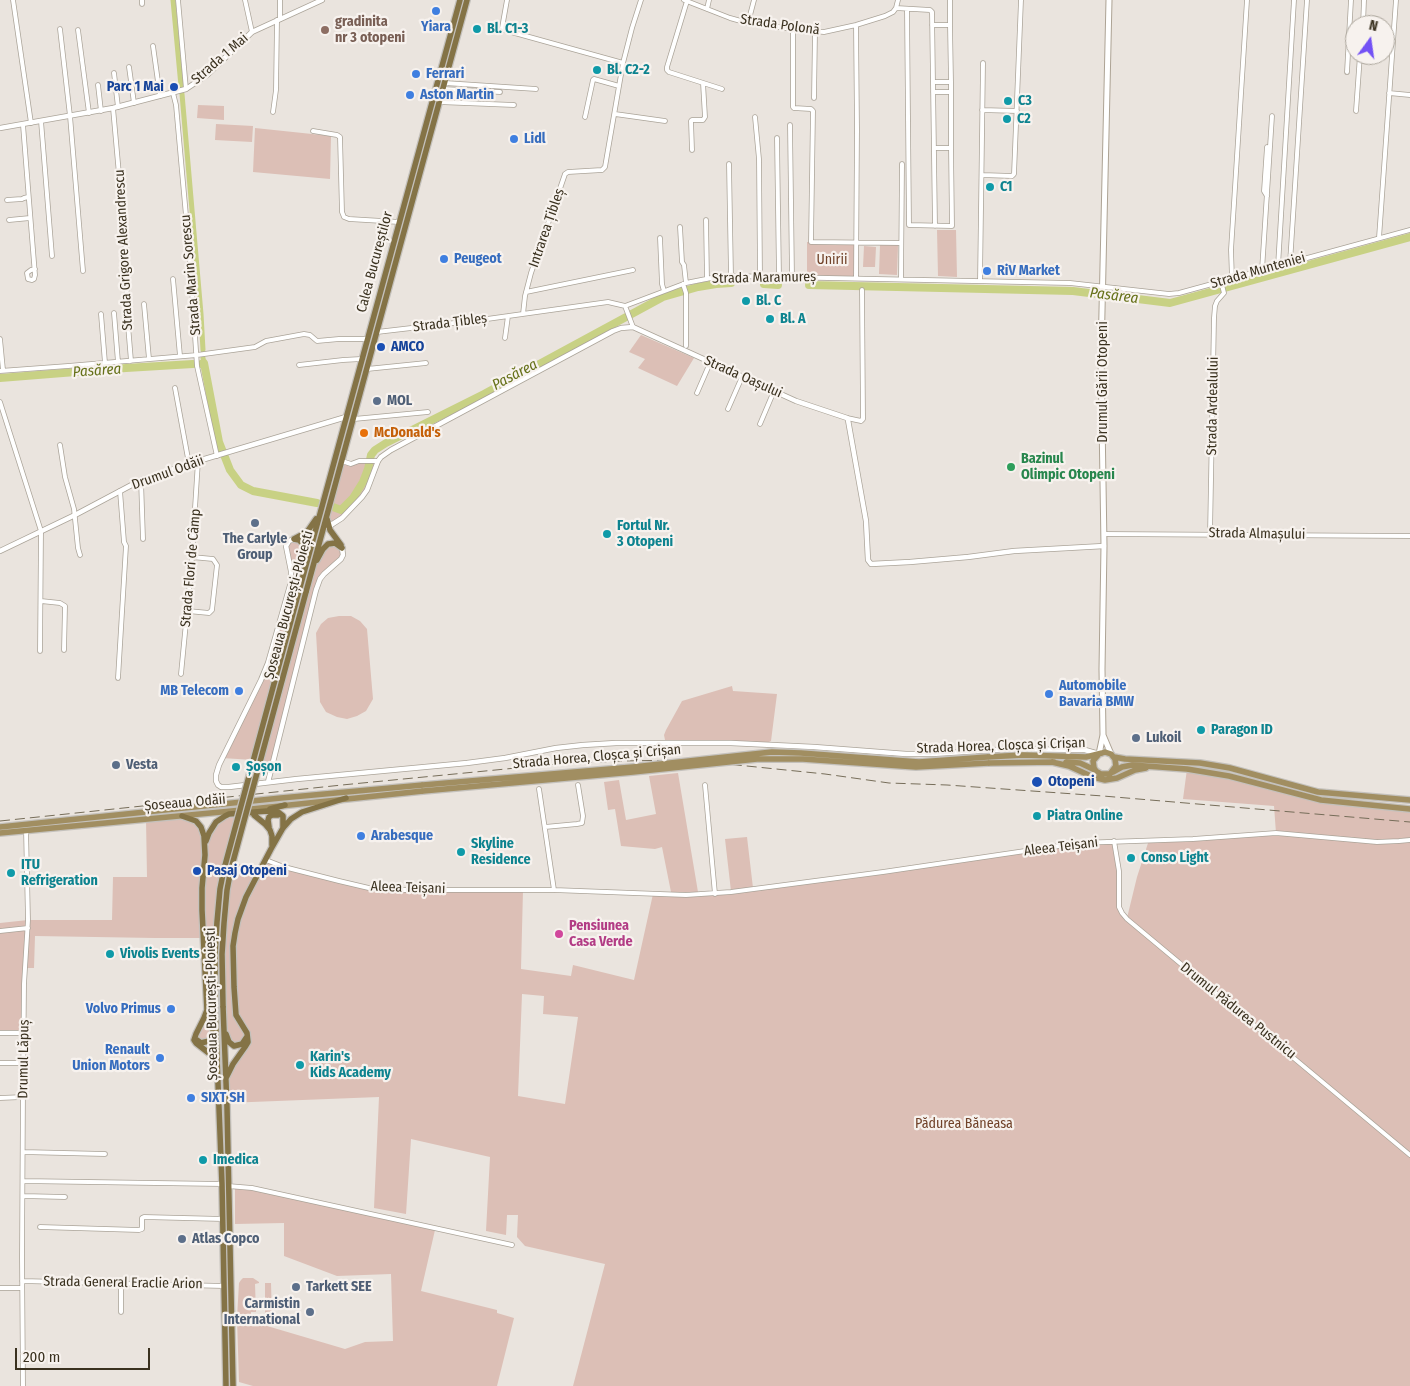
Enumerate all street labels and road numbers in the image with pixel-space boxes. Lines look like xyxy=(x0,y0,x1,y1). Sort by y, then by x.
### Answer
street label: Strada Polonă xyxy=(739,11,821,39)
street label: Strada 1 Mai xyxy=(188,30,252,88)
street label: Strada Grigore Alexandrescu xyxy=(111,169,137,331)
street label: Intrarea Țibleș xyxy=(526,186,568,270)
street label: Calea Bucureștilor xyxy=(353,210,397,314)
street label: Strada Marin Sorescu xyxy=(177,214,205,336)
street label: Strada Munteniei xyxy=(1209,249,1307,293)
street label: Strada Maramureș xyxy=(712,269,816,287)
street label: Strada Țibleș xyxy=(412,310,488,336)
street label: Drumul Gării Otopeni xyxy=(1095,321,1111,443)
street label: Strada Oașului xyxy=(701,352,785,402)
street label: Strada Ardealului xyxy=(1204,356,1222,456)
street label: Drumul Odăii xyxy=(130,452,206,494)
street label: Strada Flori de Câmp xyxy=(177,508,205,628)
street label: Strada Almașului xyxy=(1208,525,1306,543)
street label: Șoseaua București-Ploiești xyxy=(261,529,317,681)
street label: Strada Horea, Cloșca și Crișan xyxy=(916,735,1086,757)
street label: Strada Horea, Cloșca și Crișan xyxy=(512,741,682,773)
street label: Șoseaua Odăii xyxy=(144,791,226,815)
street label: Aleea Teișani xyxy=(1023,834,1099,860)
street label: Aleea Teișani xyxy=(370,878,446,898)
street label: Șoseaua București-Ploiești xyxy=(202,927,222,1081)
street label: Drumul Pădurea Pustnicu xyxy=(1177,959,1299,1063)
street label: Drumul Lăpuș xyxy=(15,1019,33,1099)
street label: Strada General Eraclie Arion xyxy=(43,1273,203,1293)

